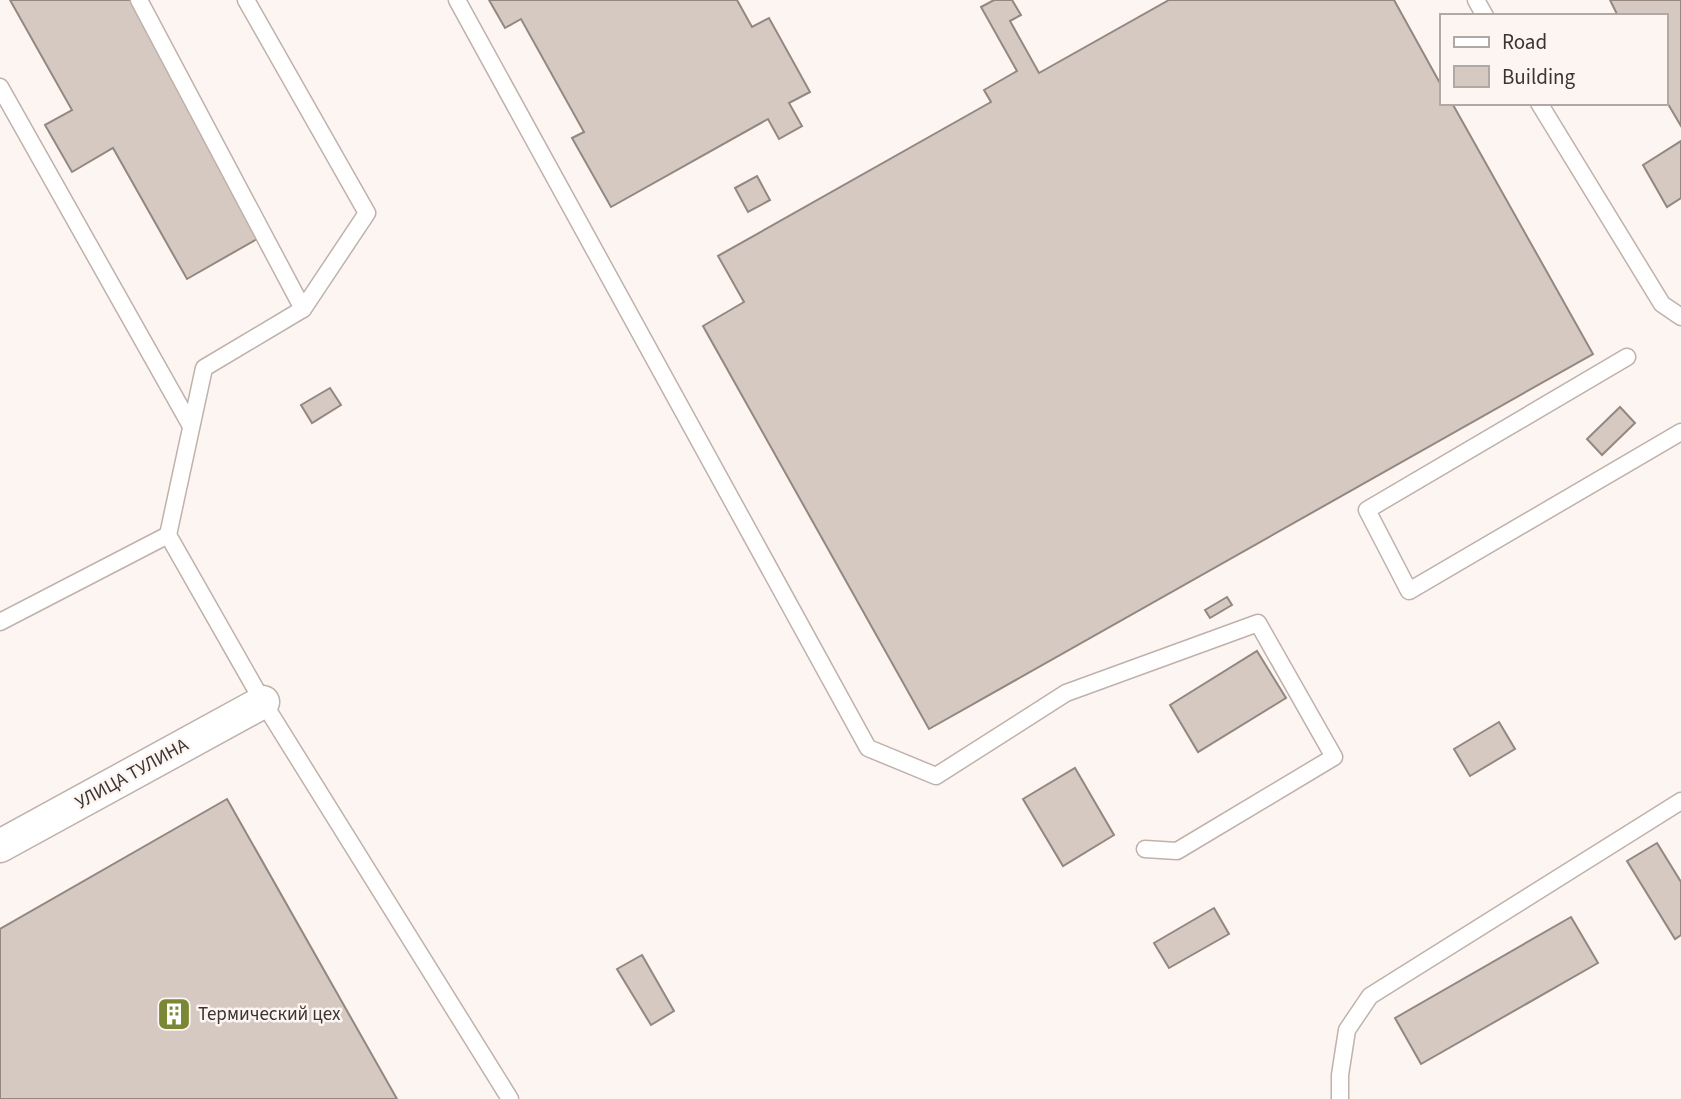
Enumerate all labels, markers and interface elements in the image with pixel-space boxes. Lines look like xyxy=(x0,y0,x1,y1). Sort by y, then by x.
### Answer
legend xyxy=(1440,14,1667,105)
text: Road xyxy=(1502,27,1547,57)
text: Building xyxy=(1502,62,1576,92)
street label: УЛИЦА ТУЛИНА xyxy=(71,732,194,816)
building icon: Термический цех xyxy=(155,995,193,1033)
place label: Термический цех xyxy=(198,1001,341,1028)

